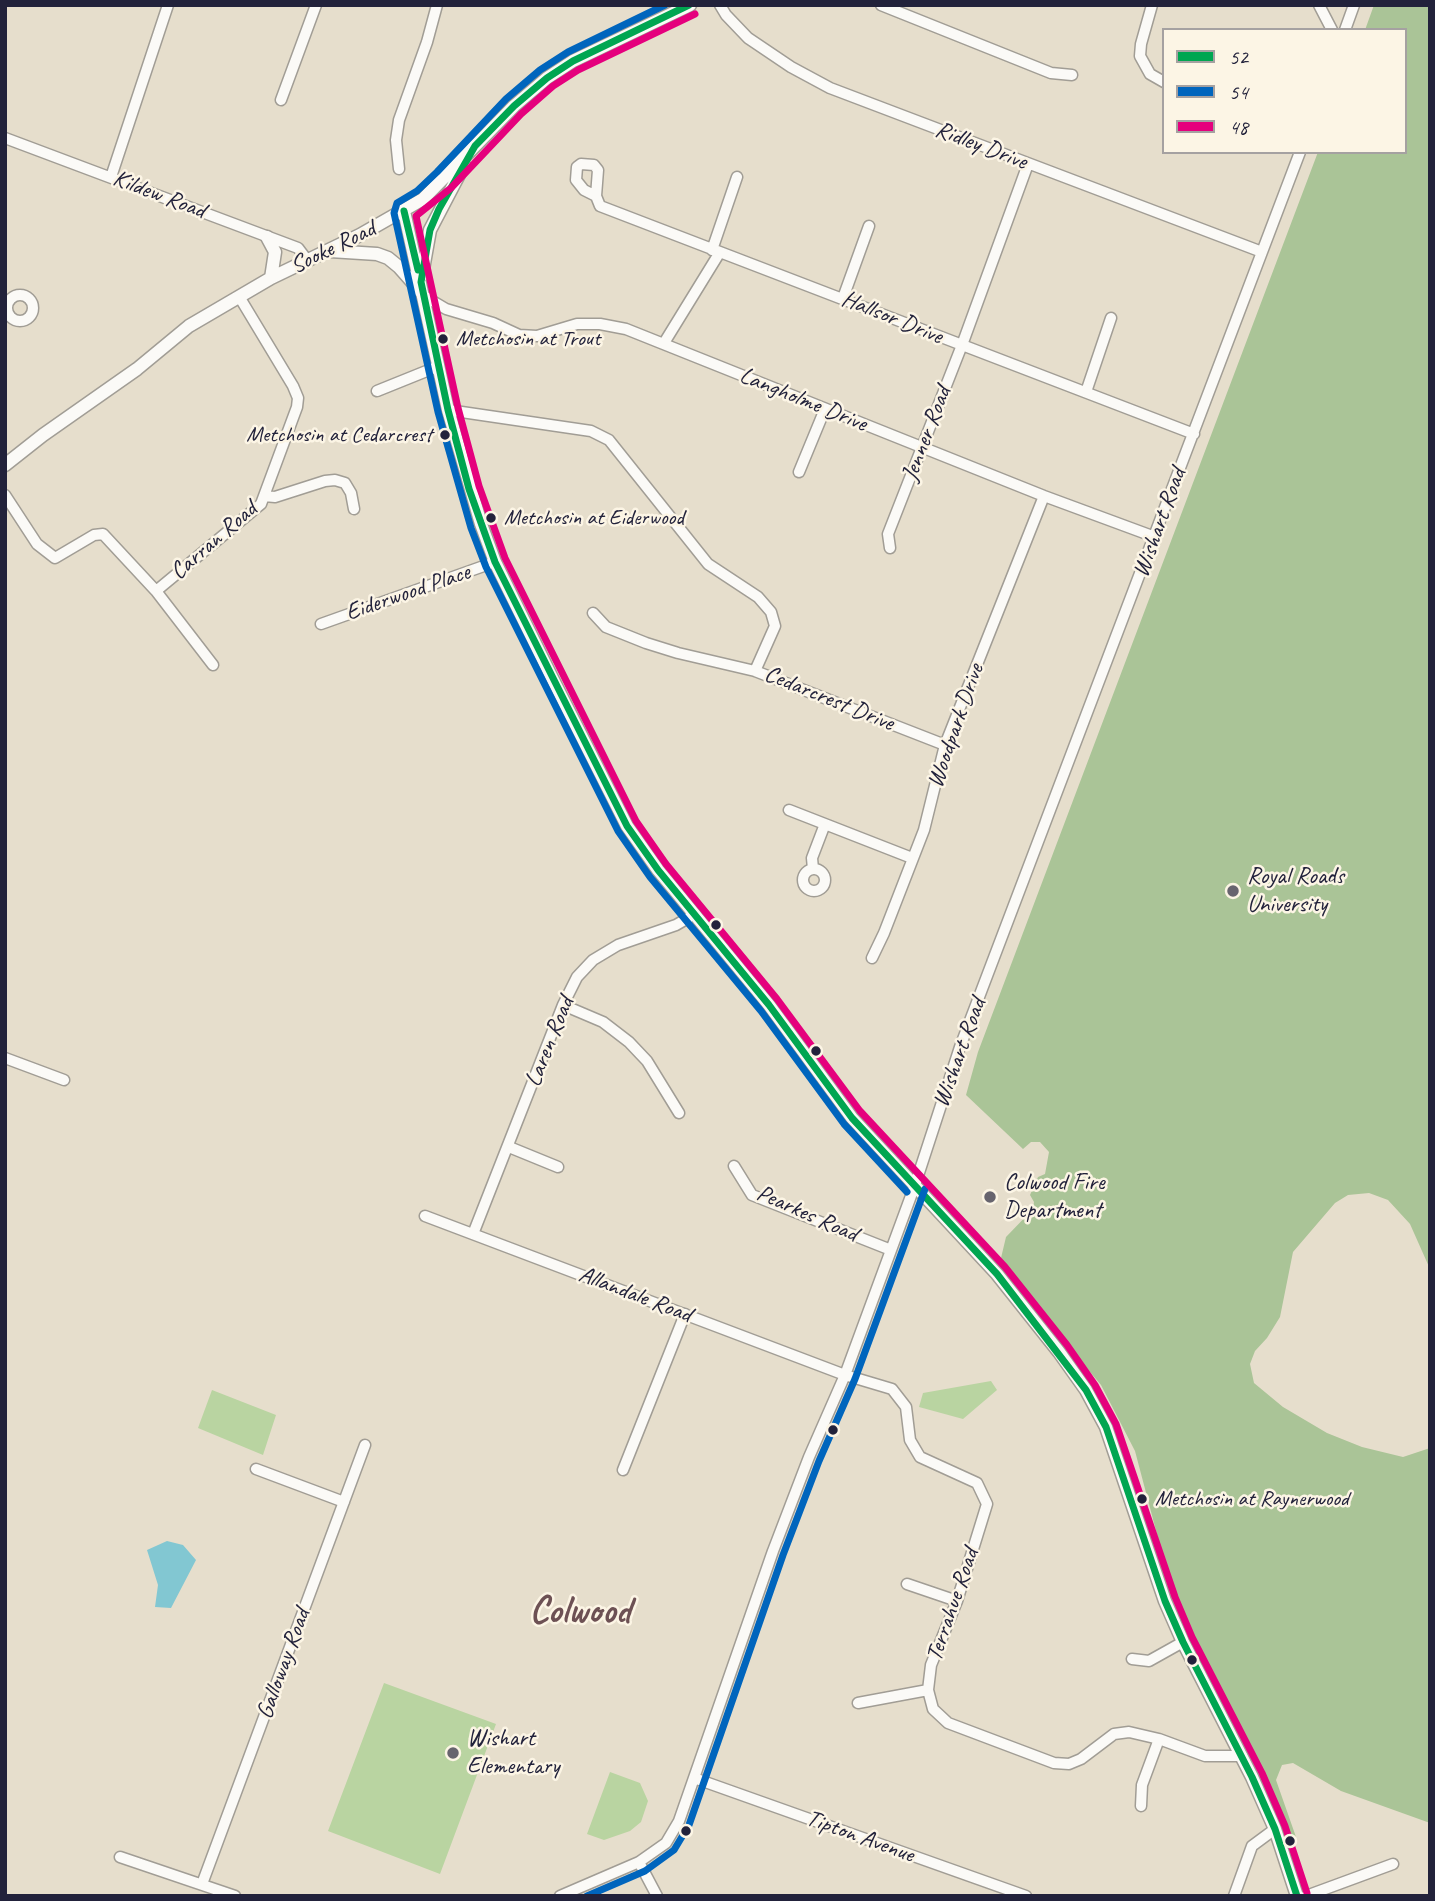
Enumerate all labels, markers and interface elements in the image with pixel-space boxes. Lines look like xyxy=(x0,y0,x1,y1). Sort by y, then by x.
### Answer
legend xyxy=(1162,28,1407,154)
text: 52 xyxy=(1229,44,1248,70)
text: 54 xyxy=(1229,79,1248,105)
text: 48 xyxy=(1229,114,1248,140)
street label: Ridley Drive xyxy=(931,115,1031,177)
street label: Kildew Road xyxy=(109,164,209,226)
street label: Sooke Road xyxy=(286,215,380,281)
street label: Hallsor Drive xyxy=(837,285,947,351)
place label: Metchosin at Trout xyxy=(456,326,600,352)
marker: Metchosin at Trout xyxy=(436,332,450,346)
street label: Langholme Drive xyxy=(735,361,871,439)
street label: Jenner Road xyxy=(896,383,958,485)
place label: Metchosin at Cedarcrest xyxy=(246,422,432,448)
marker: Metchosin at Cedarcrest xyxy=(438,428,452,442)
street label: Wishart Road xyxy=(1127,465,1193,581)
street label: Carran Road xyxy=(165,496,263,586)
place label: Metchosin at Eiderwood xyxy=(504,505,684,531)
marker: Metchosin at Eiderwood xyxy=(484,511,498,525)
street label: Eiderwood Place xyxy=(342,558,474,628)
street label: Cedarcrest Drive xyxy=(760,660,898,738)
street label: Woodpark Drive xyxy=(921,660,991,792)
place label: Royal Roads University xyxy=(1247,863,1344,919)
marker: Royal Roads University xyxy=(1225,883,1241,899)
unlabelled marker xyxy=(709,918,723,932)
street label: Laren Road xyxy=(519,993,581,1091)
street label: Wishart Road xyxy=(927,995,993,1111)
unlabelled marker xyxy=(809,1044,823,1058)
place label: Colwood Fire Department xyxy=(1004,1169,1105,1225)
street label: Pearkes Road xyxy=(752,1179,862,1249)
marker: Colwood Fire Department xyxy=(982,1189,998,1205)
street label: Allandale Road xyxy=(575,1260,695,1330)
unlabelled marker xyxy=(826,1423,840,1437)
place label: Metchosin at Raynerwood xyxy=(1155,1486,1349,1512)
marker: Metchosin at Raynerwood xyxy=(1135,1492,1149,1506)
street label: Terrahue Road xyxy=(920,1545,986,1665)
district label: Colwood xyxy=(529,1589,631,1635)
street label: Galloway Road xyxy=(251,1605,317,1723)
unlabelled marker xyxy=(1185,1653,1199,1667)
place label: Wishart Elementary xyxy=(467,1725,559,1781)
marker: Wishart Elementary xyxy=(445,1745,461,1761)
street label: Tipton Avenue xyxy=(802,1804,918,1870)
unlabelled marker xyxy=(679,1824,693,1838)
unlabelled marker xyxy=(1283,1834,1297,1848)

